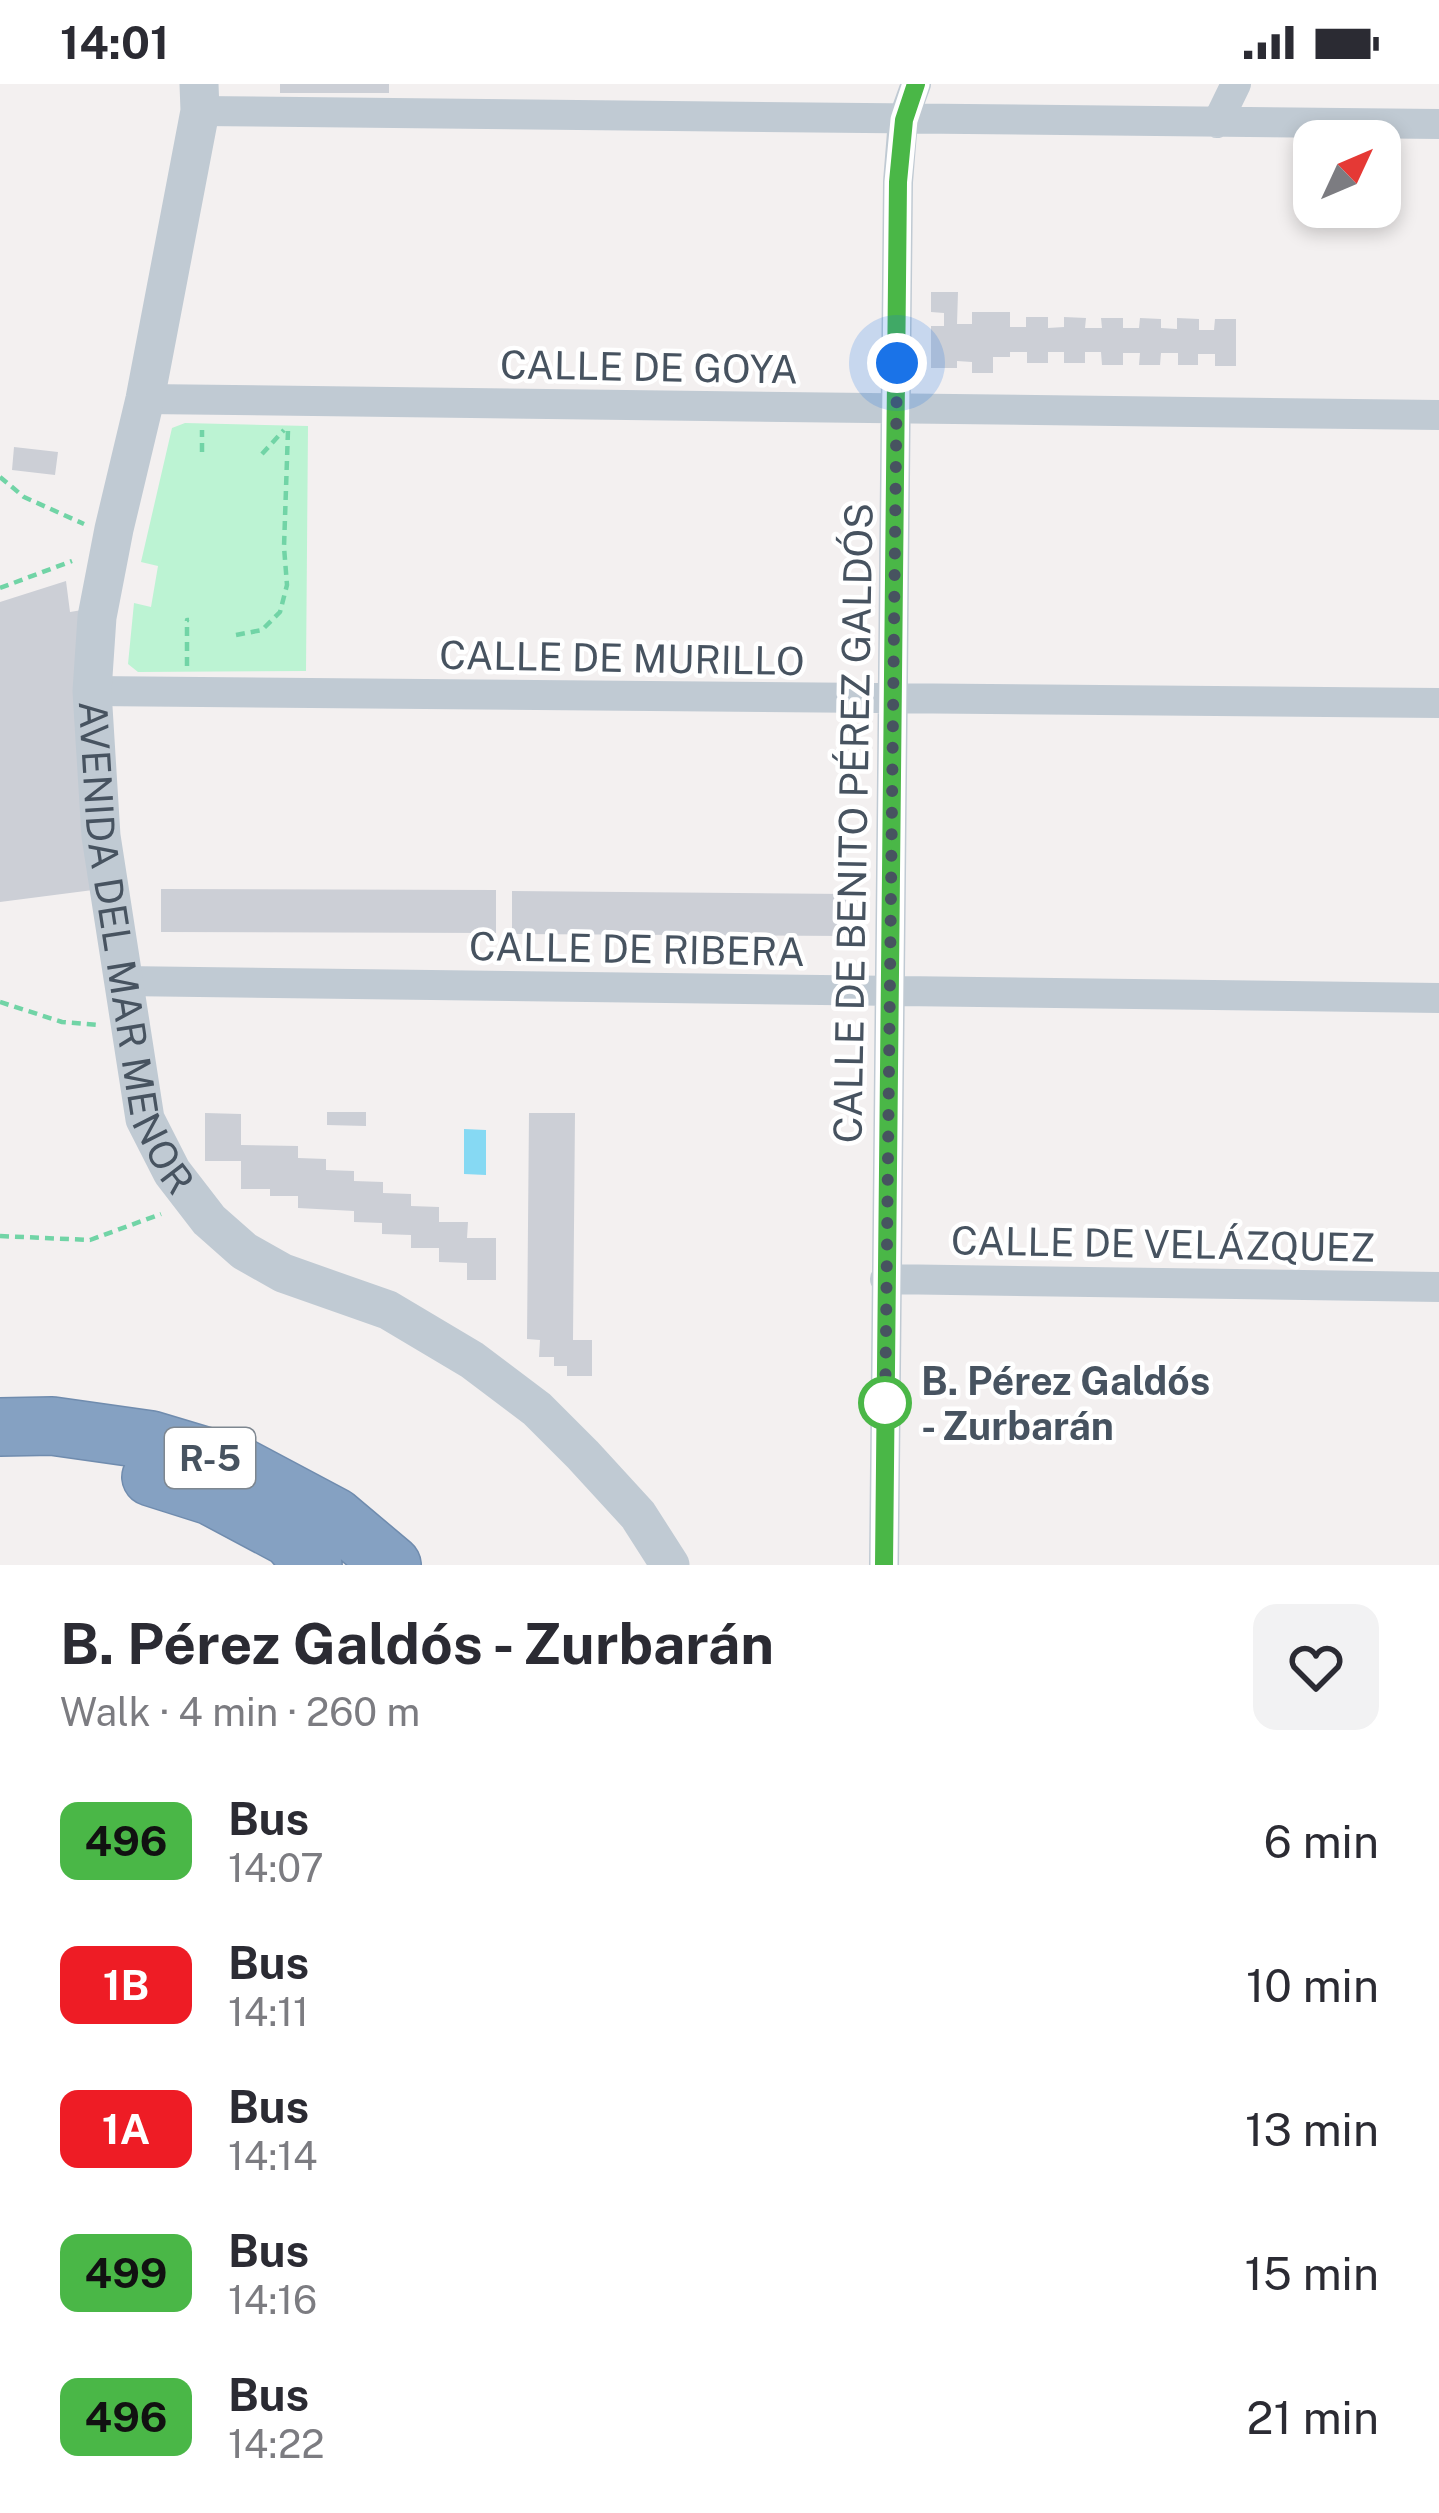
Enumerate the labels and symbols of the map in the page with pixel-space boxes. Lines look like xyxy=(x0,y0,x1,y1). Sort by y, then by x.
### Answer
north arrow xyxy=(1293,120,1401,228)
your location xyxy=(867,333,927,393)
street label: CALLE DE GOYA xyxy=(500,341,798,393)
street label: CALLE DE BENITO PÉREZ GALDÓS xyxy=(823,502,882,1144)
street label: CALLE DE MURILLO xyxy=(439,632,805,684)
street label: AVENIDA DEL MAR MENOR xyxy=(70,700,203,1203)
street label: CALLE DE RIBERA xyxy=(469,923,805,975)
street label: CALLE DE VELÁZQUEZ xyxy=(951,1217,1375,1271)
place label: B. Pérez Galdós - Zurbarán xyxy=(921,1358,1210,1449)
marker: B. Pérez Galdós - Zurbarán xyxy=(860,1378,910,1428)
road number: R-5 xyxy=(165,1428,255,1488)

